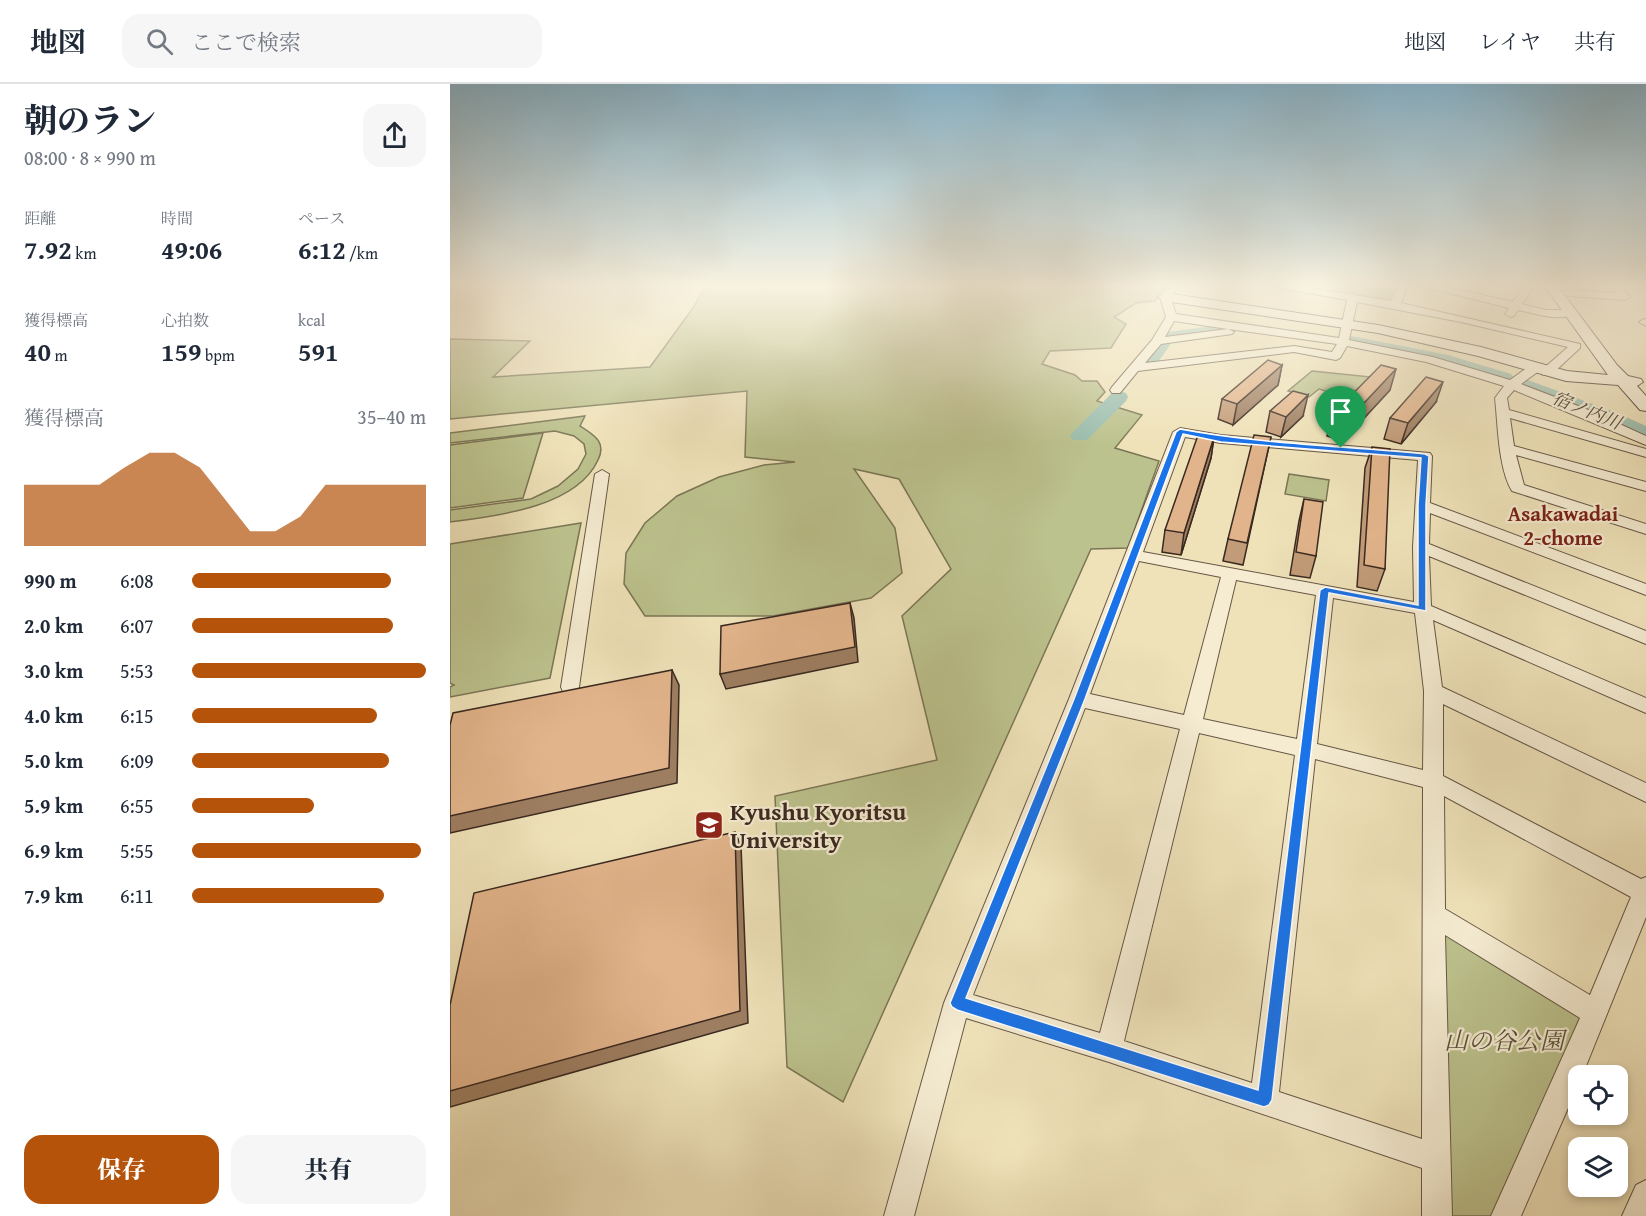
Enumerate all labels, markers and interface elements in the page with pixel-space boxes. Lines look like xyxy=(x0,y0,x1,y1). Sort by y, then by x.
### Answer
search box xyxy=(122,14,542,68)
text: 地図 xyxy=(30,21,86,62)
icon: search xyxy=(143,25,176,58)
text: ここで検索 xyxy=(191,26,301,58)
text: 地図 xyxy=(1404,26,1446,57)
text: レイヤ xyxy=(1479,26,1541,57)
text: 共有 xyxy=(1574,26,1616,57)
text: 朝のラン xyxy=(24,96,156,144)
button: share xyxy=(363,104,426,167)
text: 08:00 · 8 × 990 m xyxy=(24,143,156,172)
text: 距離 xyxy=(24,206,56,230)
text: 時間 xyxy=(161,206,193,230)
text: ペース xyxy=(298,206,345,230)
text: 7.92 xyxy=(24,230,72,269)
text: 49:06 xyxy=(161,230,222,269)
text: 6:12 xyxy=(298,230,346,269)
text: km xyxy=(72,241,96,265)
text: /km xyxy=(346,241,378,265)
text: 獲得標高 xyxy=(24,308,88,332)
text: 心拍数 xyxy=(161,308,209,332)
text: kcal xyxy=(298,308,325,332)
text: 40 xyxy=(24,332,51,371)
text: 159 xyxy=(161,332,201,371)
text: 591 xyxy=(298,332,338,371)
text: m xyxy=(51,343,68,367)
text: bpm xyxy=(201,343,235,367)
water label: 宿ノ内川 xyxy=(1549,384,1627,437)
pin xyxy=(1315,386,1366,448)
icon: arrive xyxy=(1324,395,1357,428)
text: 35–40 m xyxy=(357,402,426,431)
text: 獲得標高 xyxy=(24,403,104,432)
district label: Asakawadai 2-chome xyxy=(1508,498,1619,553)
text: 990 m xyxy=(24,566,77,595)
text: 6:08 xyxy=(120,566,154,595)
text: 2.0 km xyxy=(24,611,83,640)
text: 6:07 xyxy=(120,611,154,640)
text: 3.0 km xyxy=(24,656,83,685)
text: 5:53 xyxy=(120,656,154,685)
text: 4.0 km xyxy=(24,701,83,730)
text: 6:15 xyxy=(120,701,154,730)
text: 5.0 km xyxy=(24,746,83,775)
text: 6:09 xyxy=(120,746,154,775)
text: 5.9 km xyxy=(24,791,83,820)
text: 6:55 xyxy=(120,791,154,820)
place label: Kyushu Kyoritsu University xyxy=(730,794,906,857)
school or university icon: Kyushu Kyoritsu University xyxy=(693,809,725,841)
text: 6.9 km xyxy=(24,836,83,865)
text: 5:55 xyxy=(120,836,154,865)
text: 7.9 km xyxy=(24,881,83,910)
text: 6:11 xyxy=(120,881,154,910)
park label: 山の谷公園 xyxy=(1444,1023,1568,1058)
map controls xyxy=(1568,1065,1628,1197)
button: locate xyxy=(1568,1065,1628,1125)
button: 保存 xyxy=(24,1135,219,1204)
button: 共有 xyxy=(231,1135,426,1204)
button: layers xyxy=(1568,1137,1628,1197)

